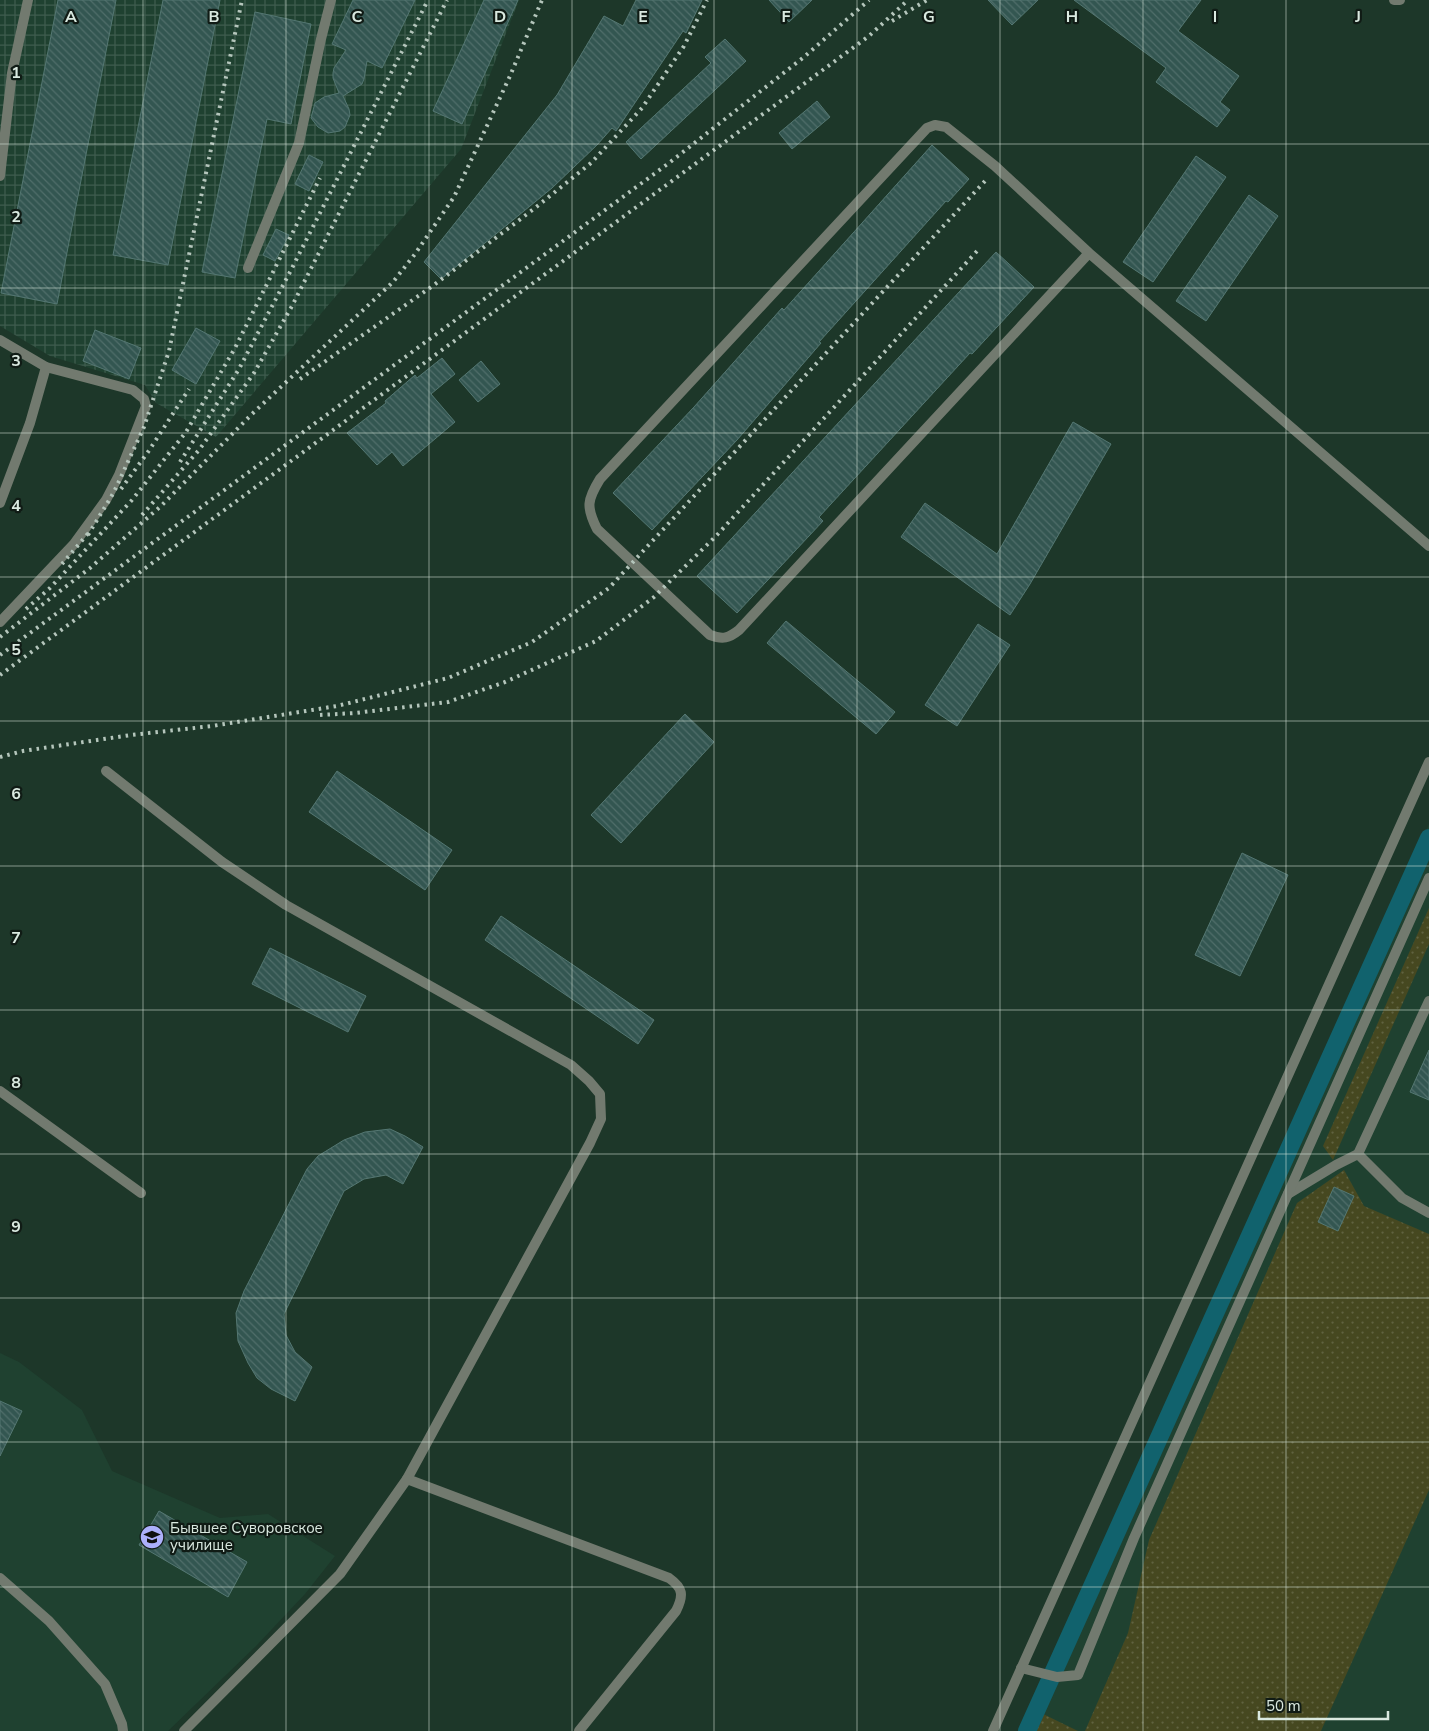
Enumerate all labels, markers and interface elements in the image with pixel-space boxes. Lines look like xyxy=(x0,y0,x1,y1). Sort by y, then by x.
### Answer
text: A xyxy=(65,6,77,28)
text: B xyxy=(208,6,220,28)
text: C xyxy=(352,6,363,28)
text: D xyxy=(494,6,506,28)
text: E xyxy=(638,6,648,28)
text: F xyxy=(782,6,791,28)
text: G xyxy=(923,6,935,28)
text: H xyxy=(1066,6,1078,28)
text: I xyxy=(1213,6,1217,28)
text: J xyxy=(1354,6,1361,28)
text: 1 xyxy=(11,62,21,84)
text: 2 xyxy=(11,206,21,228)
text: 3 xyxy=(11,350,21,372)
text: 4 xyxy=(11,495,21,517)
text: 5 xyxy=(11,639,21,661)
text: 6 xyxy=(11,783,21,805)
text: 7 xyxy=(11,927,21,949)
text: 8 xyxy=(11,1072,21,1094)
text: 9 xyxy=(11,1216,21,1238)
place label: Бывшее Суворовское училище xyxy=(170,1518,323,1555)
school or university icon: Бывшее Суворовское училище xyxy=(139,1524,165,1550)
scale bar xyxy=(1259,1688,1388,1720)
text: 50 m xyxy=(1266,1696,1301,1716)

